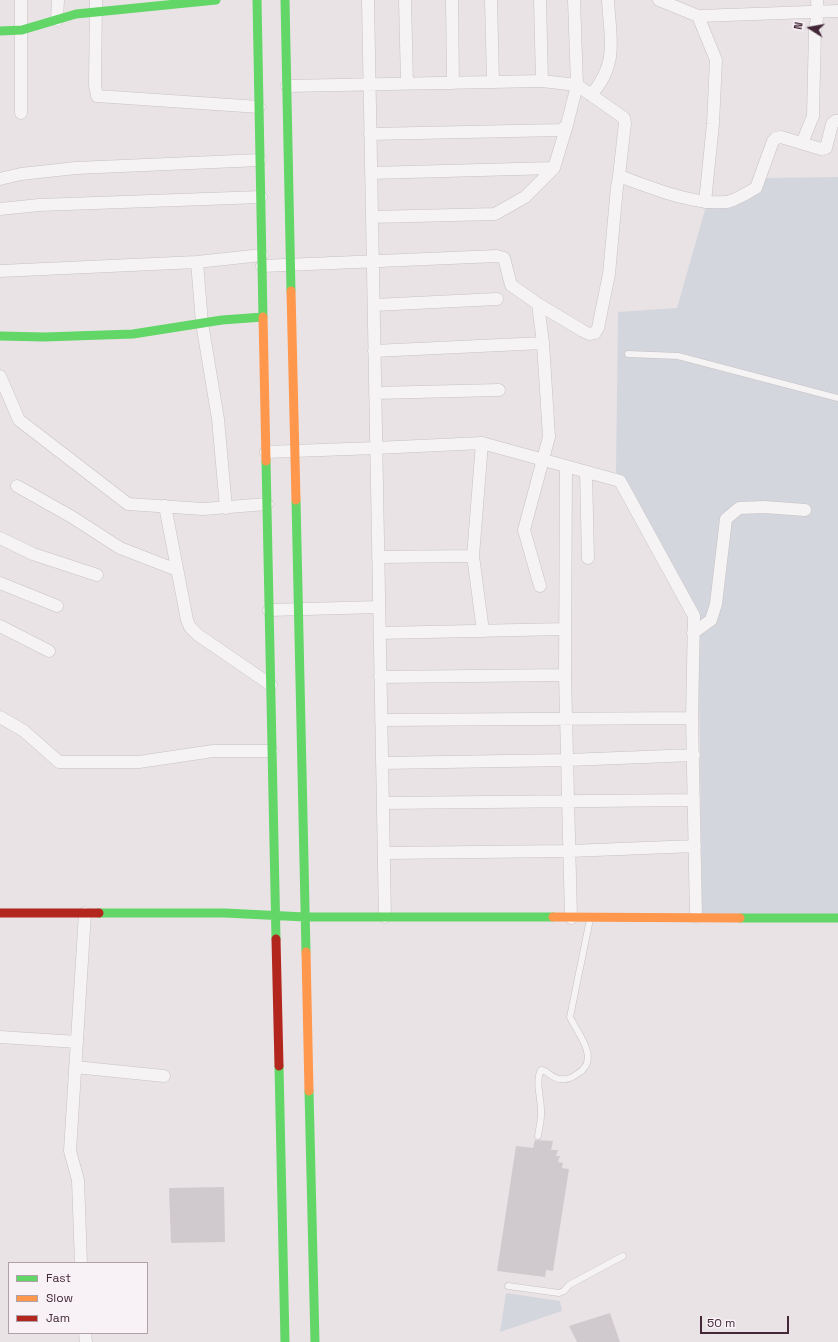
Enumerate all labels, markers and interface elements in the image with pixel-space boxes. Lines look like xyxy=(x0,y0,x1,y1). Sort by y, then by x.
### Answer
north arrow xyxy=(790,8,830,48)
text: N xyxy=(791,21,806,31)
legend xyxy=(8,1262,148,1334)
text: Fast xyxy=(46,1270,71,1286)
text: Slow xyxy=(46,1290,73,1306)
scale bar xyxy=(702,1308,791,1334)
text: Jam xyxy=(46,1310,70,1326)
text: 50 m xyxy=(707,1315,735,1331)

